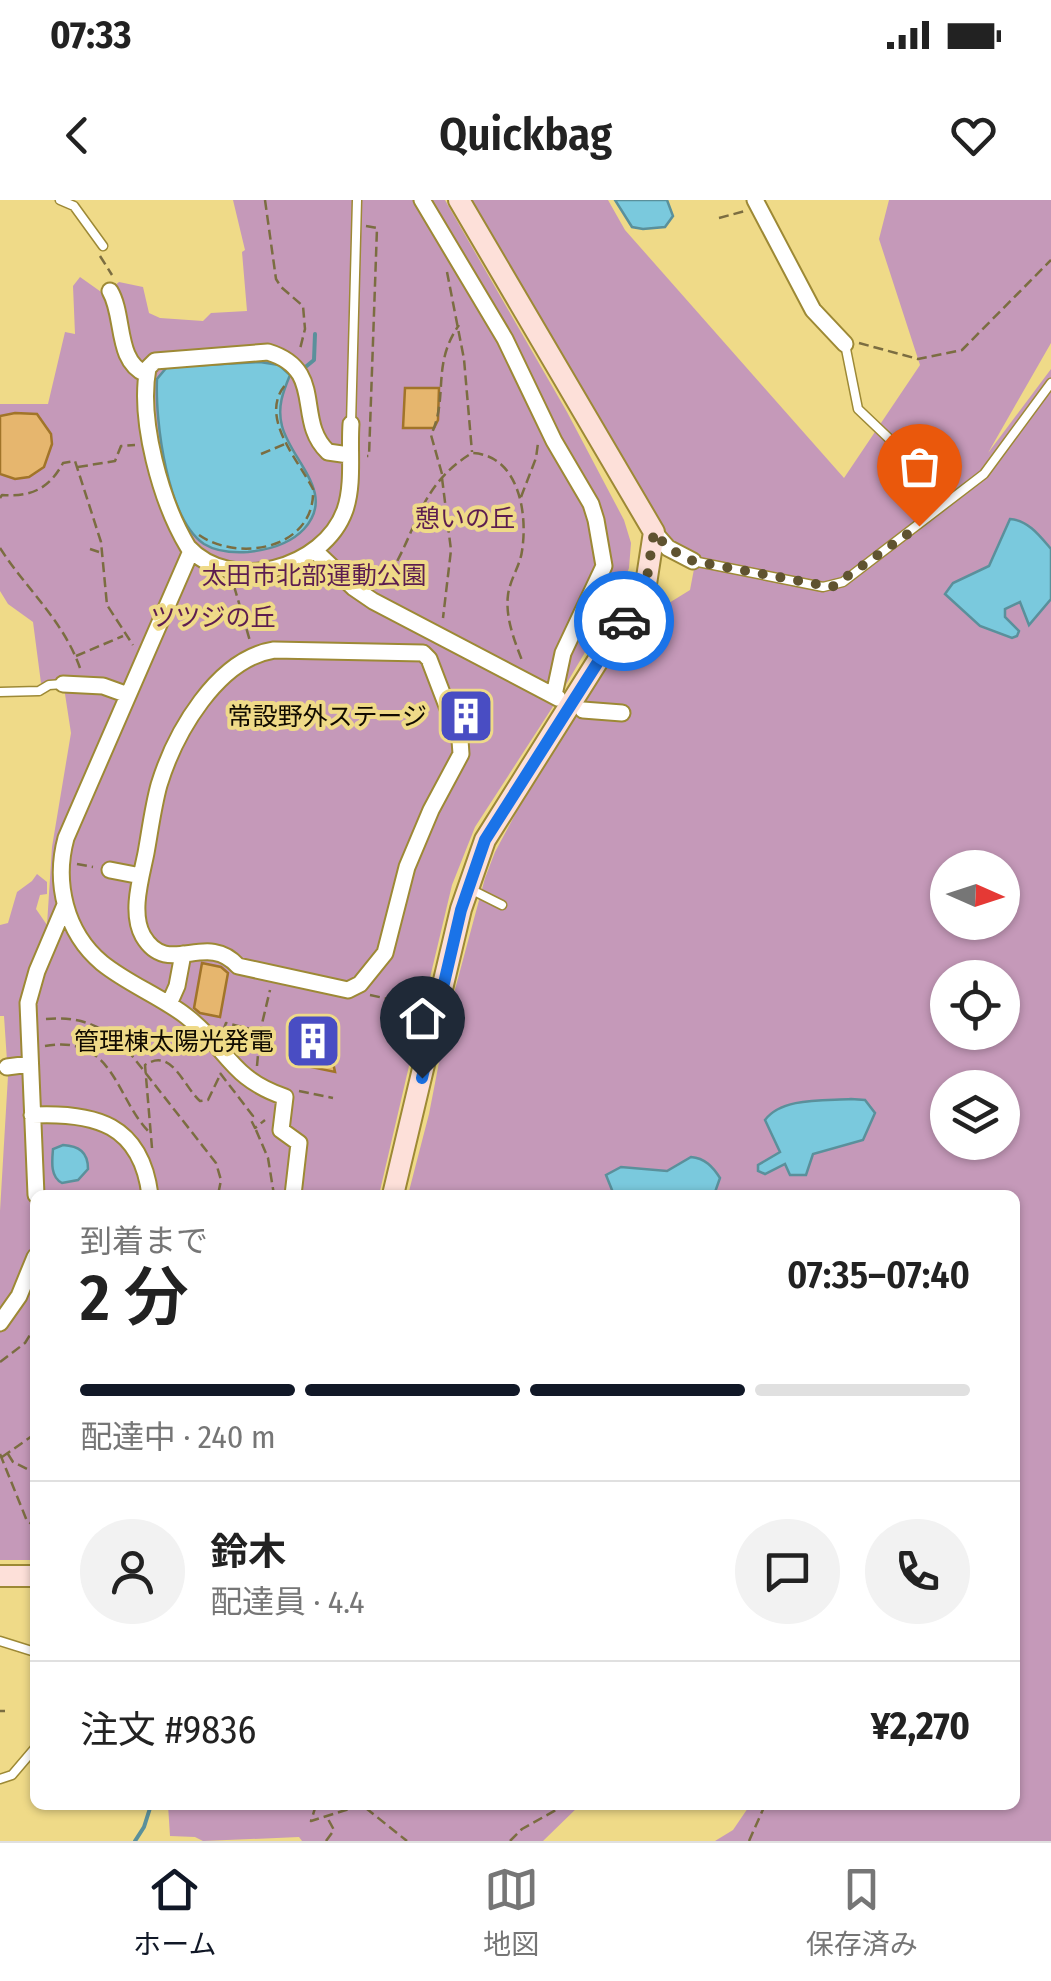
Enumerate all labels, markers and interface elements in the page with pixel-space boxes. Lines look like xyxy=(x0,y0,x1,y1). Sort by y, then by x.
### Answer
text: 07:33 xyxy=(50,12,132,58)
icon: back xyxy=(50,108,105,163)
text: Quickbag xyxy=(439,108,612,162)
icon: heart xyxy=(946,108,1001,163)
pin xyxy=(877,424,962,527)
icon: bag xyxy=(892,439,947,494)
park label: 憩いの丘 xyxy=(415,504,515,534)
park label: 太田市北部運動公園 xyxy=(201,561,427,591)
courier xyxy=(574,571,674,671)
icon: car xyxy=(597,594,652,649)
park label: ツツジの丘 xyxy=(150,603,276,633)
building icon: 常設野外ステージ xyxy=(436,686,496,746)
place label: 常設野外ステージ xyxy=(227,702,427,732)
north arrow xyxy=(930,850,1020,940)
map controls xyxy=(930,850,1020,1160)
button: locate xyxy=(930,960,1020,1050)
pin xyxy=(380,976,465,1079)
icon: home xyxy=(395,991,450,1046)
building icon: 管理棟太陽光発電 xyxy=(283,1011,343,1071)
place label: 管理棟太陽光発電 xyxy=(74,1027,274,1057)
button: layers xyxy=(930,1070,1020,1160)
text: 到着まで xyxy=(80,1222,208,1260)
text: 07:35–07:40 xyxy=(787,1252,970,1298)
text: 2 分 xyxy=(80,1259,189,1337)
text: 配達中 · 240 m xyxy=(80,1418,276,1456)
button: person xyxy=(80,1519,185,1624)
button: chat xyxy=(735,1519,840,1624)
button: phone xyxy=(865,1519,970,1624)
text: 鈴木 xyxy=(210,1529,286,1575)
text: 配達員 · 4.4 xyxy=(210,1583,365,1621)
text: ¥2,270 xyxy=(871,1703,970,1749)
text: 注文 #9836 xyxy=(80,1707,256,1753)
tab: ホーム xyxy=(133,1862,216,1962)
tab: 地図 xyxy=(483,1862,539,1962)
tab: 保存済み xyxy=(806,1862,918,1962)

